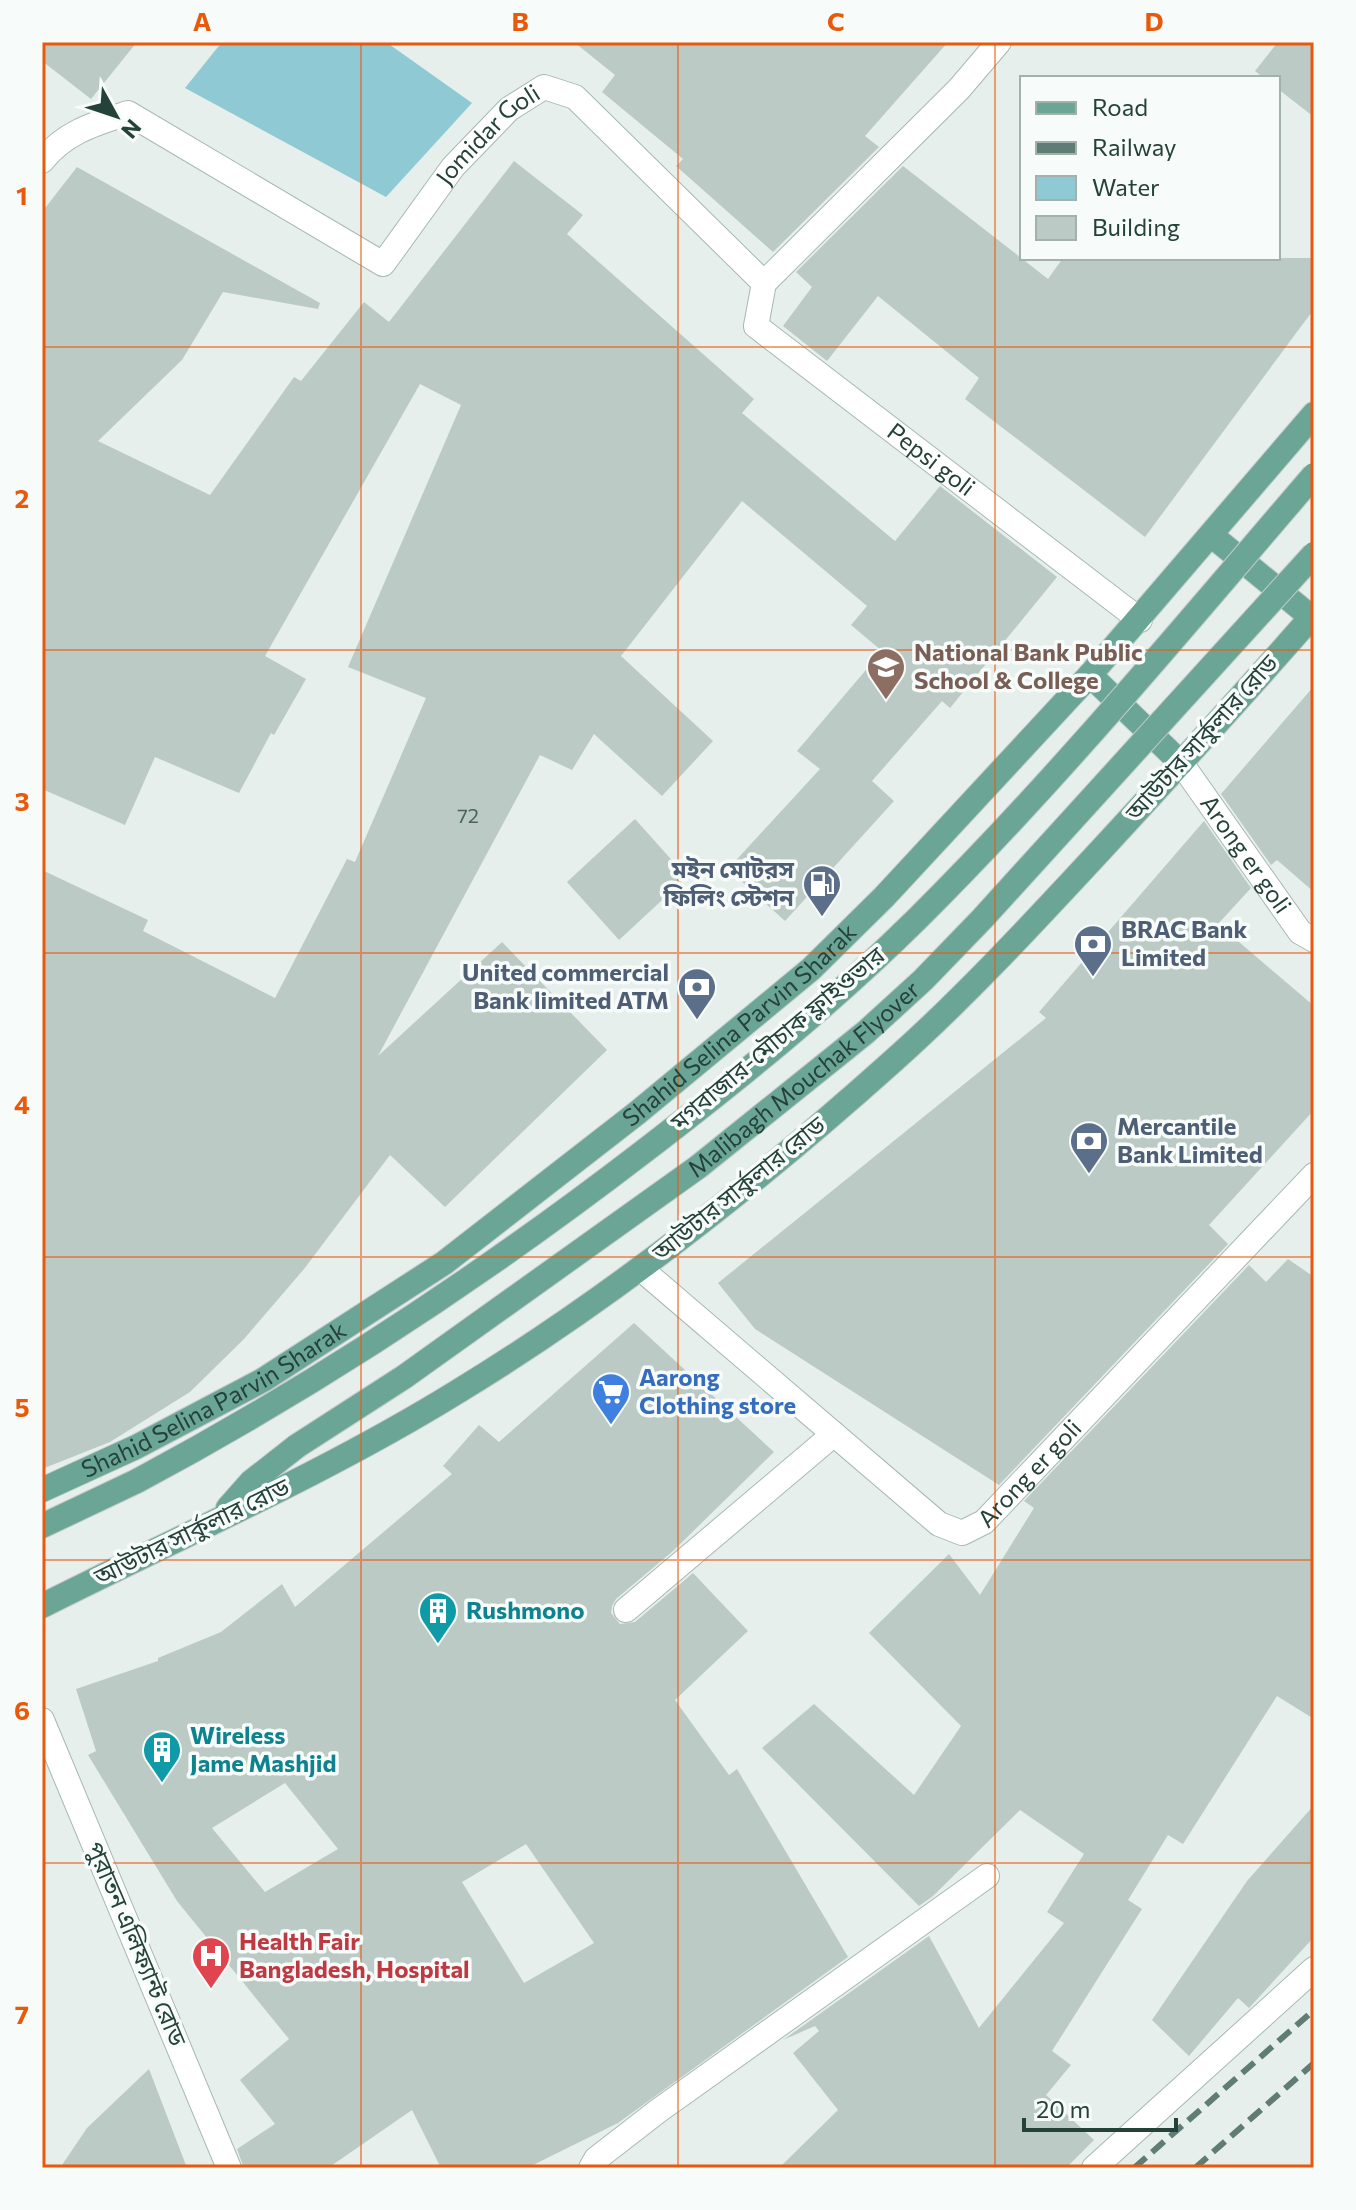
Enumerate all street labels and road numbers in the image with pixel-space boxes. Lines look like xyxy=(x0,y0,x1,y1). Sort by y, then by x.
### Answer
street label: Jomidar Goli xyxy=(429,77,545,190)
street label: Pepsi goli xyxy=(882,416,981,501)
street label: আউটার সার্কুলার রোড xyxy=(1118,647,1284,827)
street label: Arong er goli xyxy=(1195,789,1298,918)
street label: Shahid Selina Parvin Sharak xyxy=(616,917,862,1132)
street label: মগবাজার-মৌচাক ফ্লাইওভার xyxy=(664,940,891,1137)
street label: Malibagh Mouchak Flyover xyxy=(681,974,925,1183)
street label: আউটার সার্কুলার রোড xyxy=(645,1109,831,1268)
street label: Shahid Selina Parvin Sharak xyxy=(76,1314,351,1483)
street label: Arong er goli xyxy=(971,1413,1087,1533)
street label: আউটার সার্কুলার রোড xyxy=(88,1470,295,1592)
street label: পুরাতন এলিফ্যান্ট রোড xyxy=(80,1837,194,2051)

